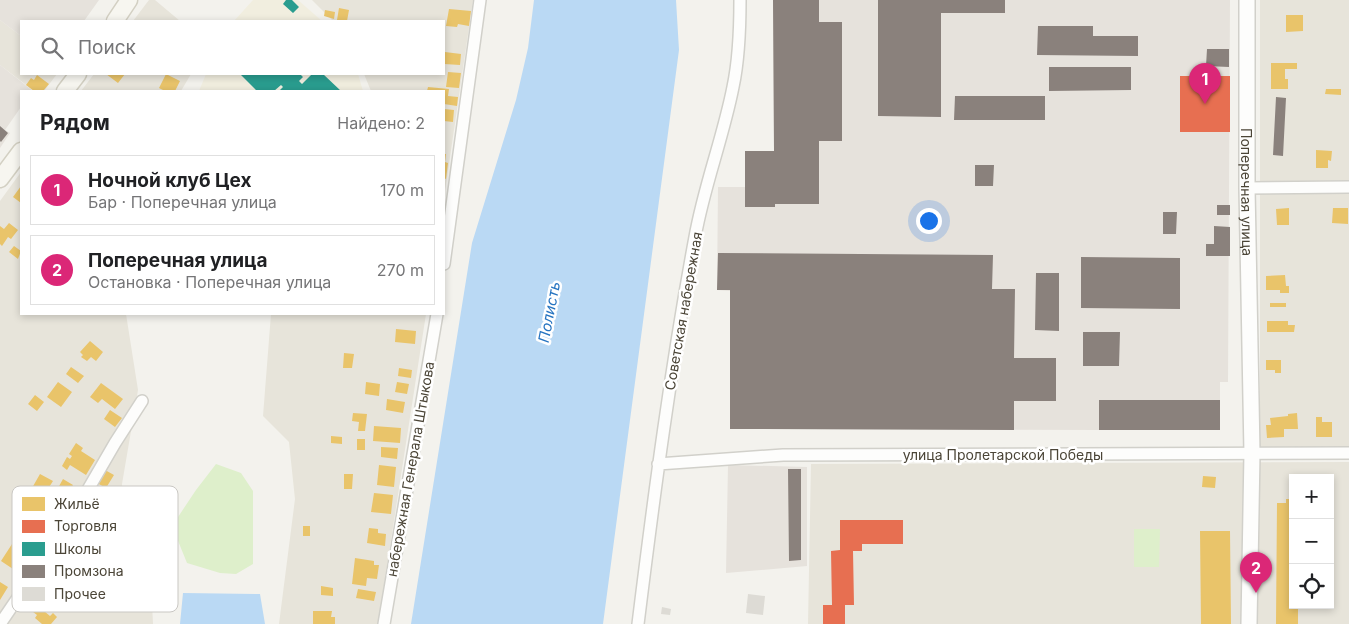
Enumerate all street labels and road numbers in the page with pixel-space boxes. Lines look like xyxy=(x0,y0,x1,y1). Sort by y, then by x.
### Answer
street label: Поперечная улица xyxy=(1239,128,1257,256)
street label: Советская набережная xyxy=(661,231,705,391)
street label: набережная Генерала Штыкова xyxy=(383,360,437,578)
street label: улица Пролетарской Победы xyxy=(903,446,1103,463)

